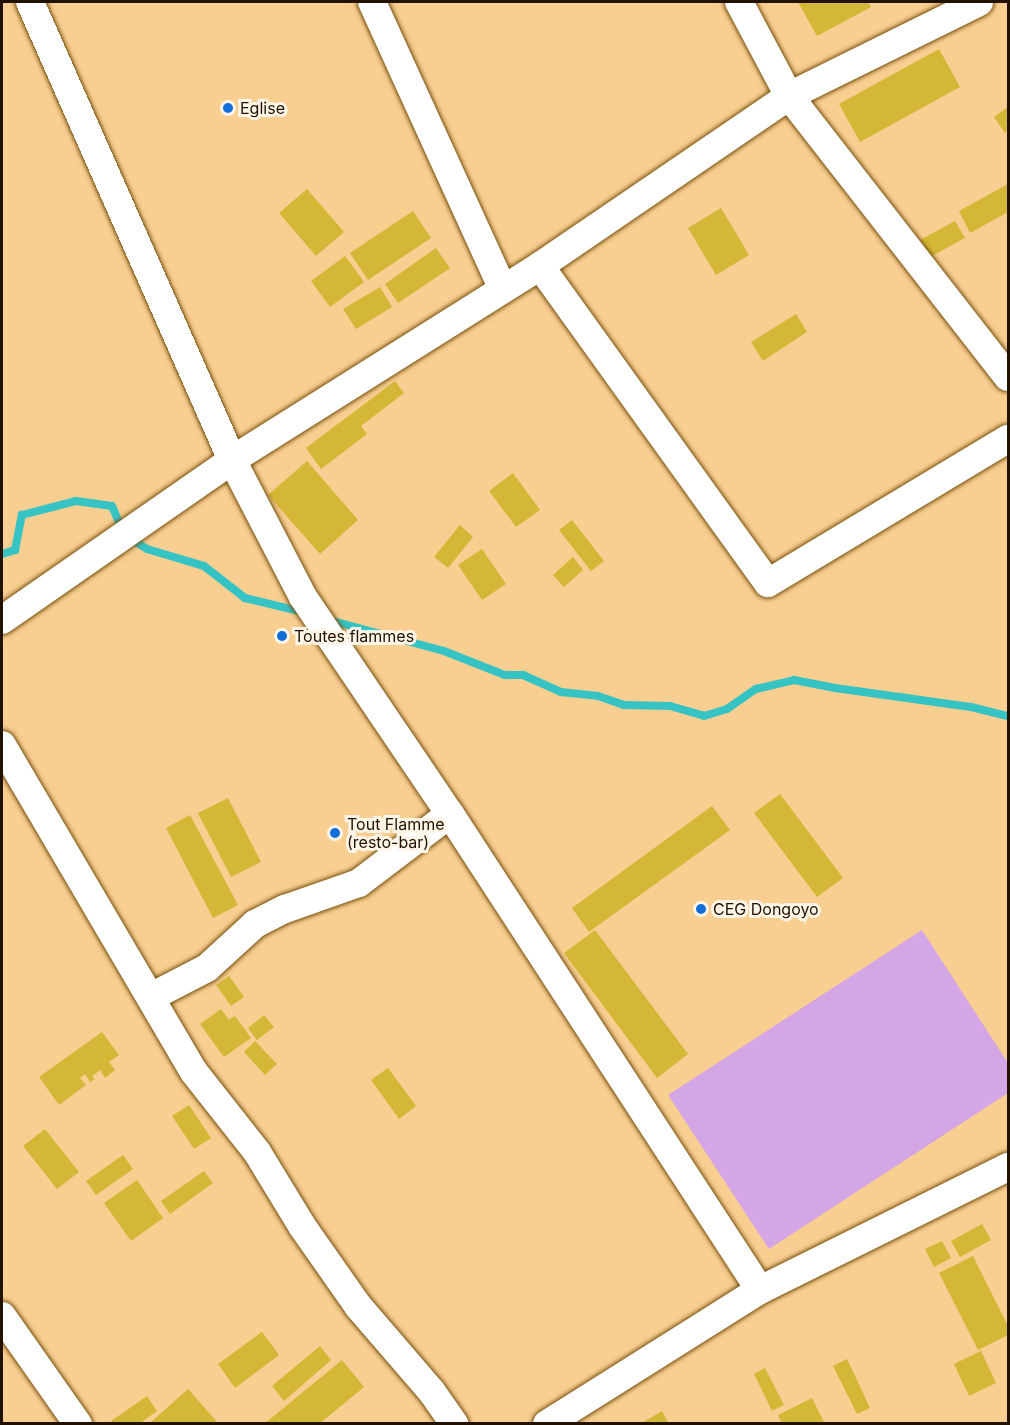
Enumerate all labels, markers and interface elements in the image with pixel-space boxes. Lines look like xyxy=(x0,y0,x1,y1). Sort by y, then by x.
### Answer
place label: Eglise xyxy=(240,98,285,118)
marker: Eglise xyxy=(221,101,235,115)
place label: Toutes flammes xyxy=(294,626,414,646)
marker: Toutes flammes xyxy=(275,629,289,643)
place label: Tout Flamme (resto-bar) xyxy=(347,814,445,852)
marker: Tout Flamme (resto-bar) xyxy=(328,826,342,840)
place label: CEG Dongoyo xyxy=(713,899,819,919)
marker: CEG Dongoyo xyxy=(694,902,708,916)

